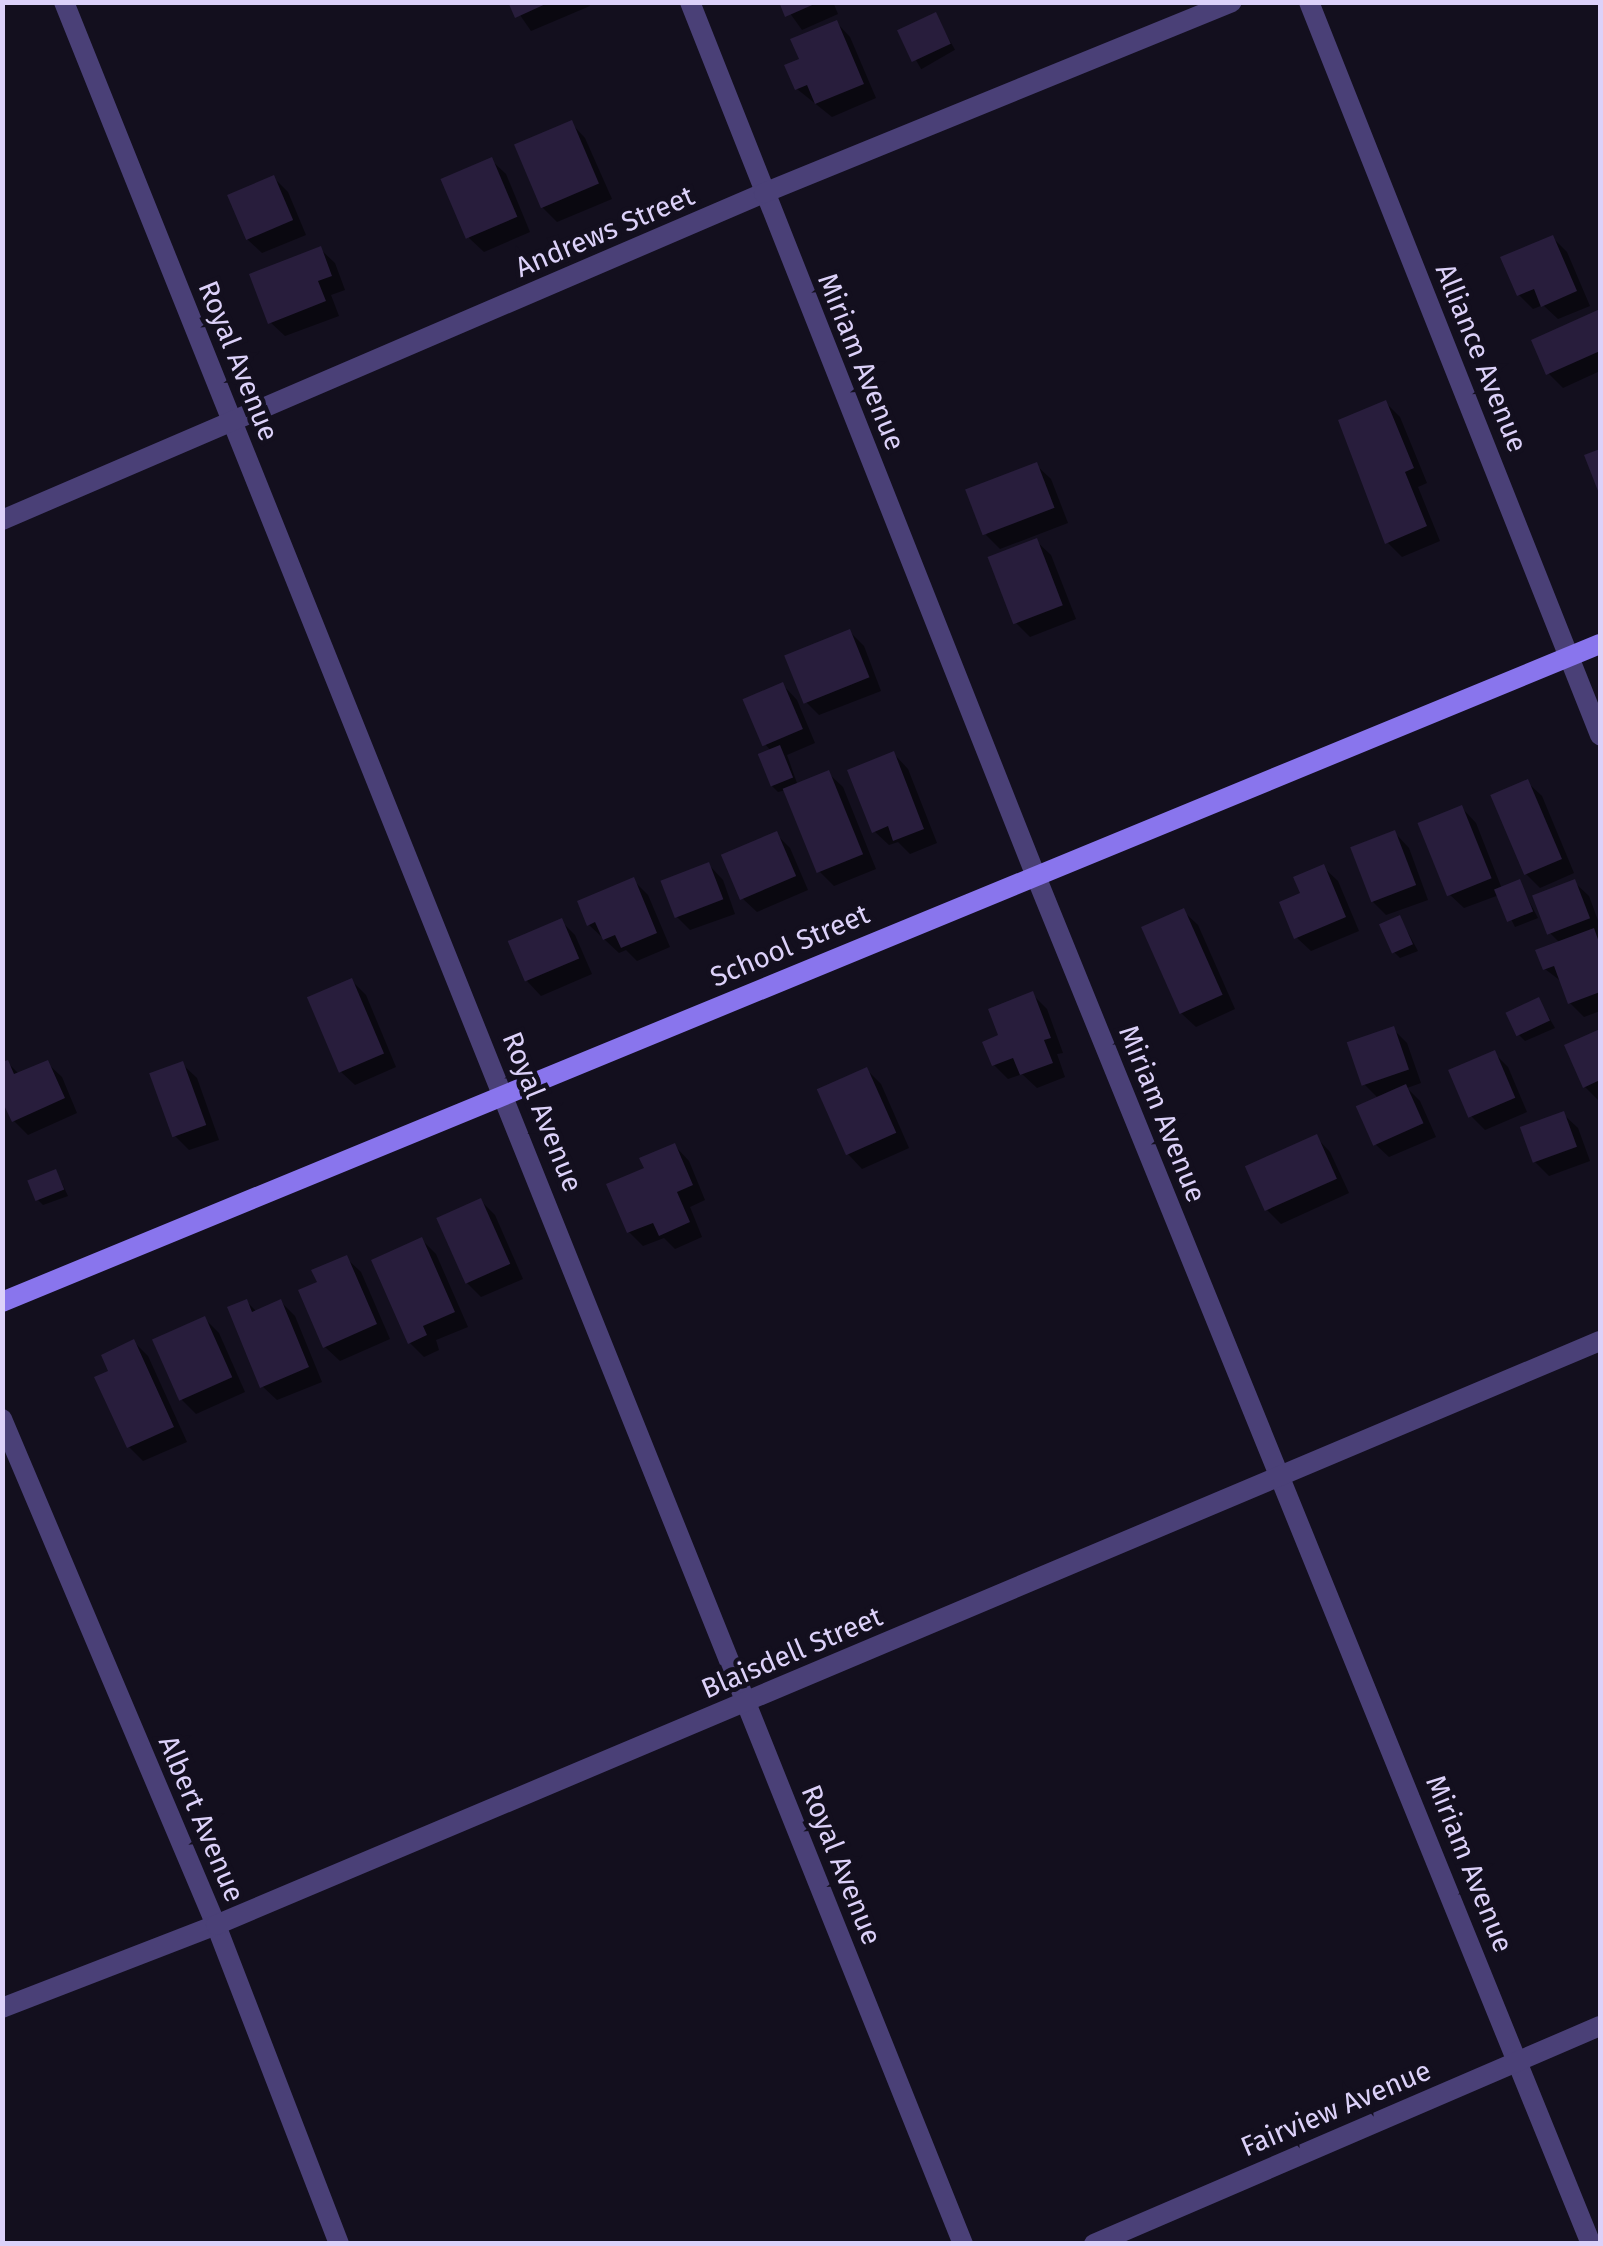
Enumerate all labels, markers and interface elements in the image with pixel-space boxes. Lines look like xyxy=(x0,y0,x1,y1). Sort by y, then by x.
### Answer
street label: Andrews Street xyxy=(511,179,699,285)
street label: Alliance Avenue xyxy=(1428,259,1534,457)
street label: Miriam Avenue xyxy=(810,269,912,455)
street label: Royal Avenue xyxy=(191,276,285,446)
street label: School Street xyxy=(705,897,875,995)
street label: Miriam Avenue xyxy=(1111,1021,1213,1207)
street label: Royal Avenue xyxy=(495,1027,589,1197)
street label: Blaisdell Street xyxy=(697,1600,887,1706)
street label: Albert Avenue xyxy=(151,1731,251,1907)
street label: Miriam Avenue xyxy=(1418,1771,1520,1957)
street label: Royal Avenue xyxy=(794,1780,888,1950)
street label: Fairview Avenue xyxy=(1236,2054,1436,2164)

